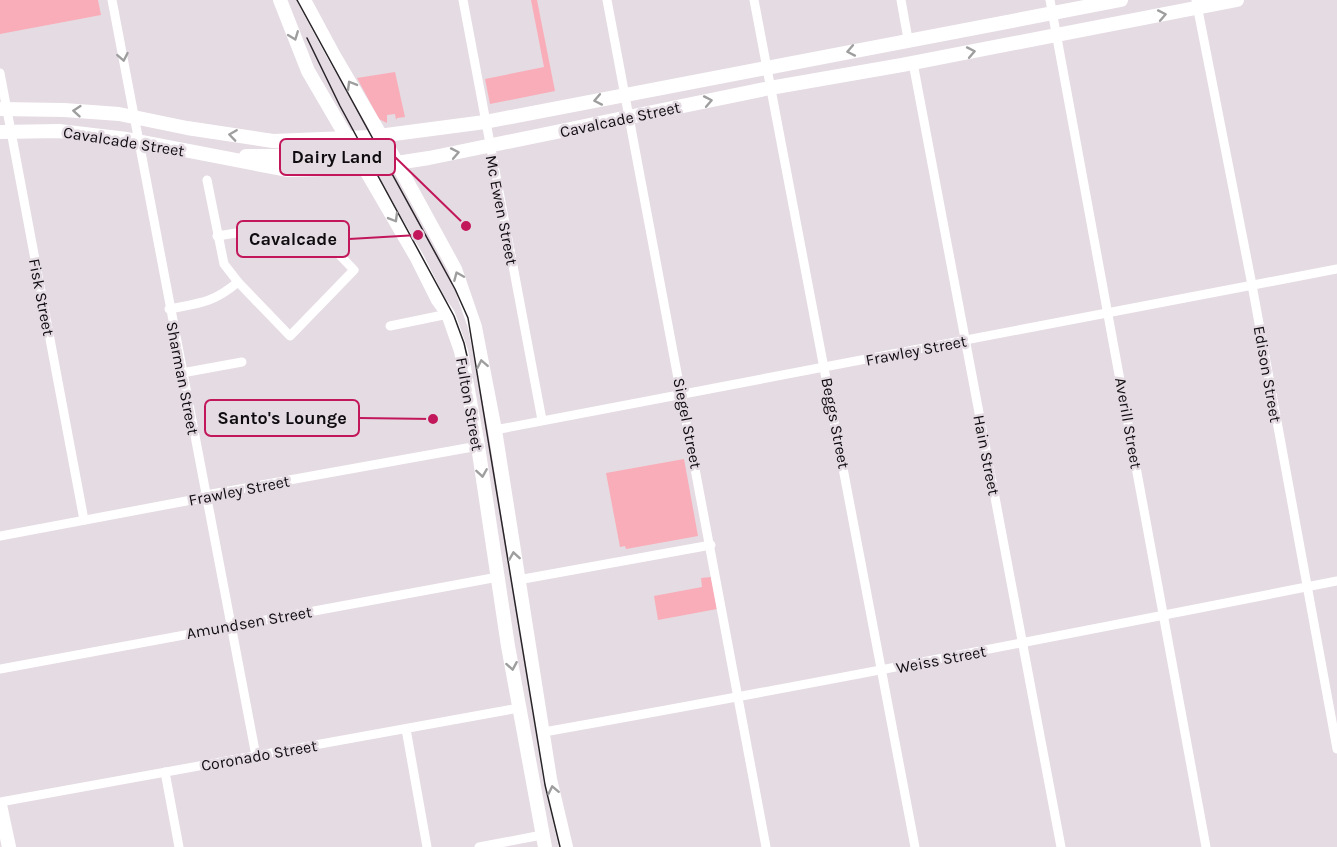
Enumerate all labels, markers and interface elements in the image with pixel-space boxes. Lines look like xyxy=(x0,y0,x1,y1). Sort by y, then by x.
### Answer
one-way arrow xyxy=(1157,9,1167,22)
one-way arrow xyxy=(287,29,299,40)
one-way arrow xyxy=(846,44,856,57)
one-way arrow xyxy=(965,46,975,59)
one-way arrow xyxy=(116,52,129,62)
one-way arrow xyxy=(346,81,358,92)
one-way arrow xyxy=(593,92,603,105)
one-way arrow xyxy=(702,95,712,108)
street label: Cavalcade Street xyxy=(558,97,682,142)
one-way arrow xyxy=(73,105,82,118)
street label: Cavalcade Street xyxy=(62,123,186,160)
one-way arrow xyxy=(229,129,238,141)
callout: Dairy Land xyxy=(280,139,395,175)
text: Dairy Land xyxy=(291,146,383,168)
one-way arrow xyxy=(450,147,460,160)
street label: Mc Ewen Street xyxy=(482,153,522,267)
one-way arrow xyxy=(387,212,398,222)
callout: Cavalcade xyxy=(237,221,349,257)
text: Cavalcade xyxy=(249,228,337,250)
street label: Fisk Street xyxy=(25,257,58,337)
one-way arrow xyxy=(453,271,465,282)
street label: Sharman Street xyxy=(162,320,203,436)
street label: Edison Street xyxy=(1250,324,1285,424)
street label: Frawley Street xyxy=(864,331,968,370)
street label: Fulton Street xyxy=(452,356,487,452)
one-way arrow xyxy=(476,359,489,369)
street label: Siegel Street xyxy=(669,376,706,470)
street label: Beggs Street xyxy=(817,376,854,470)
street label: Averill Street xyxy=(1111,376,1146,470)
callout: Santo's Lounge xyxy=(205,400,359,436)
text: Santo's Lounge xyxy=(217,407,347,429)
street label: Hain Street xyxy=(969,413,1004,497)
one-way arrow xyxy=(476,469,488,478)
street label: Frawley Street xyxy=(187,471,291,510)
one-way arrow xyxy=(508,552,520,561)
street label: Amundsen Street xyxy=(185,602,313,643)
street label: Weiss Street xyxy=(894,641,988,678)
one-way arrow xyxy=(505,662,517,671)
street label: Coronado Street xyxy=(200,736,319,775)
one-way arrow xyxy=(547,785,560,795)

